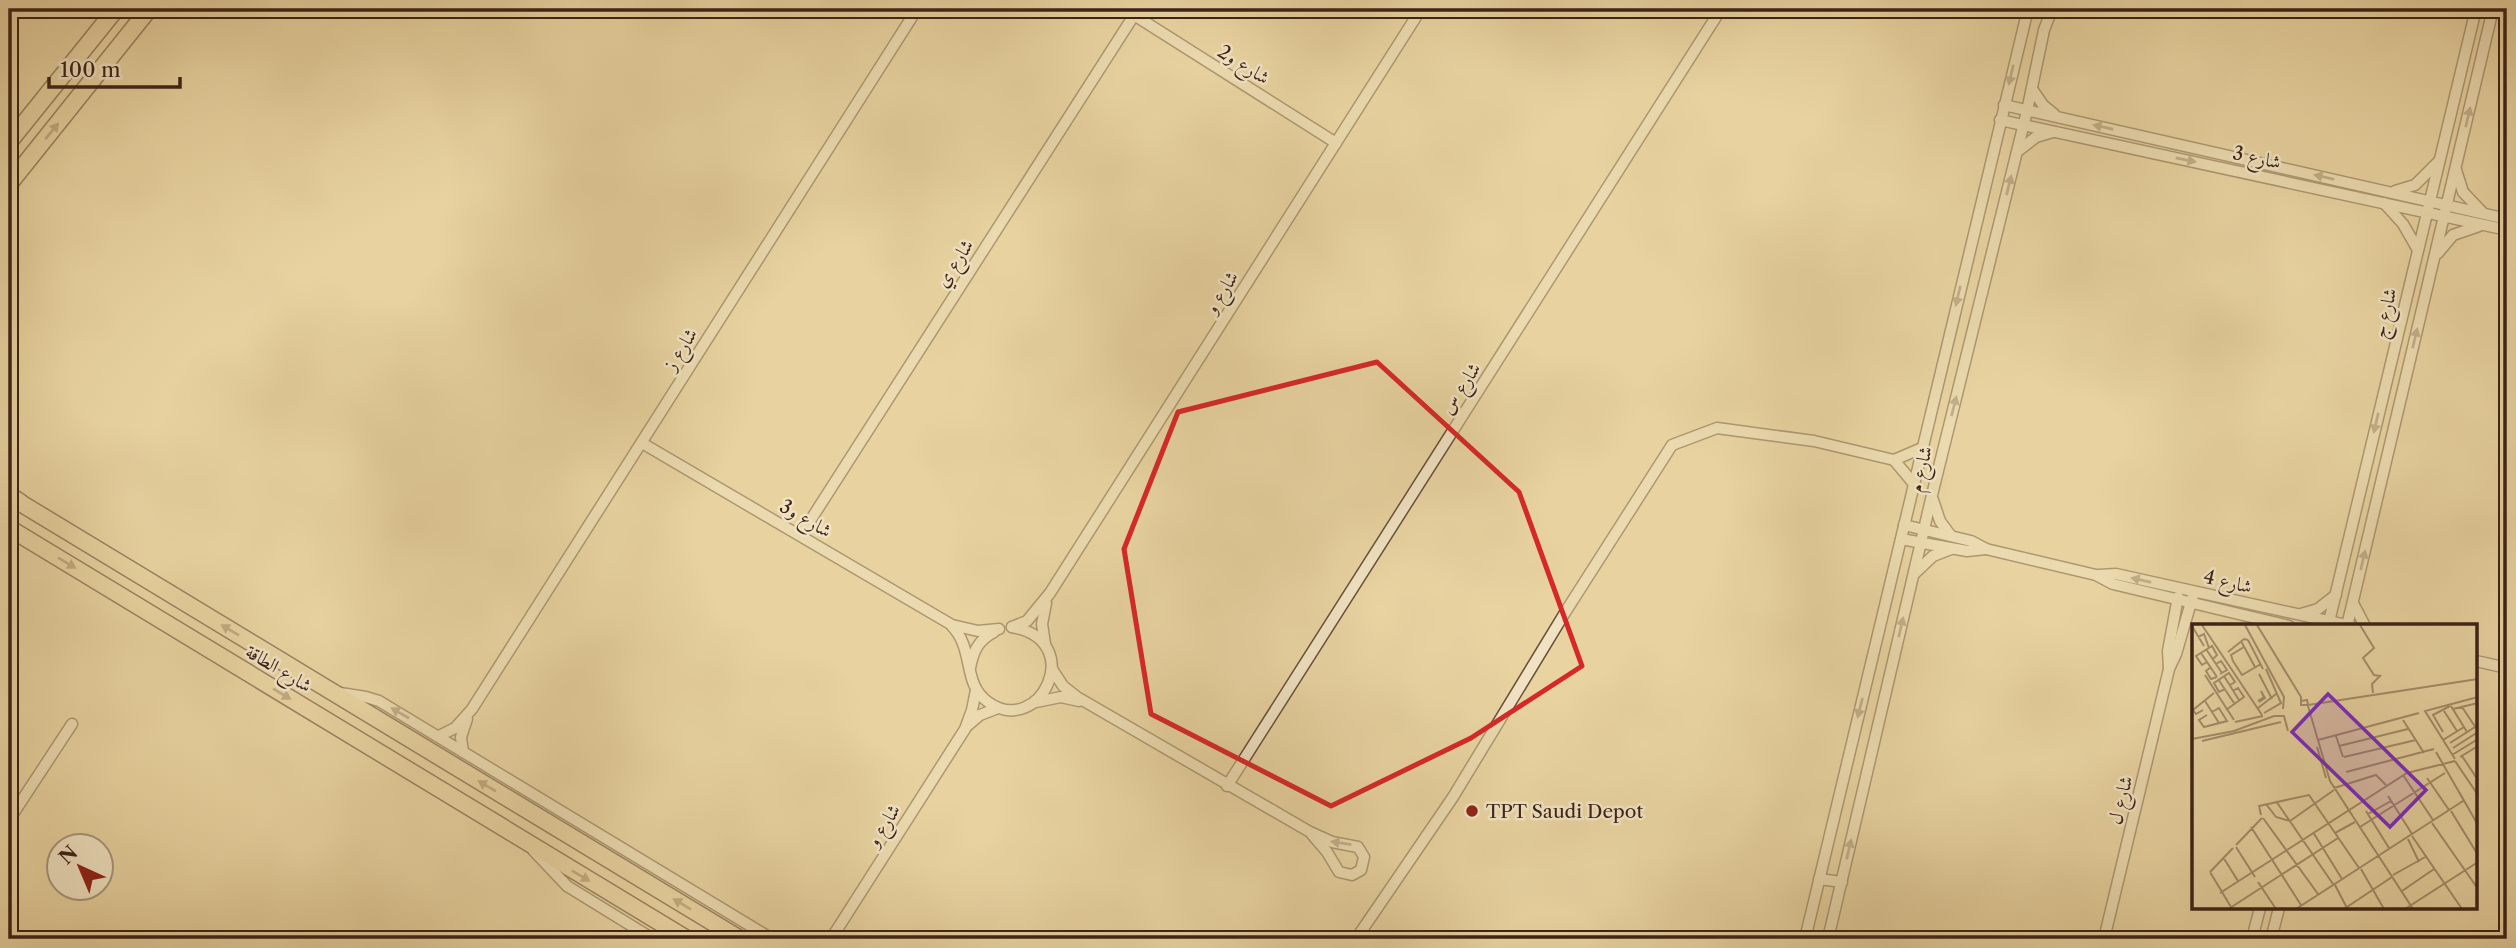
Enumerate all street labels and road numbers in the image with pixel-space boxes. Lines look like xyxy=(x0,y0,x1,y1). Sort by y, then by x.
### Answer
street label: شارع و2 xyxy=(1212,40,1274,93)
street label: شارع 3 xyxy=(2230,141,2283,178)
street label: شارع ي xyxy=(930,235,982,294)
street label: شارع و xyxy=(1199,267,1247,322)
street label: شارع ج xyxy=(2367,286,2408,342)
street label: شارع ز xyxy=(658,324,706,379)
street label: شارع س xyxy=(1435,358,1489,421)
street label: شارع م xyxy=(1904,444,1942,496)
street label: شارع و3 xyxy=(774,494,836,546)
street label: شارع 4 xyxy=(2201,565,2254,602)
street label: شارع الطاقة xyxy=(239,640,316,701)
street label: شارع ل xyxy=(2103,773,2142,828)
street label: شارع و xyxy=(861,800,909,855)

